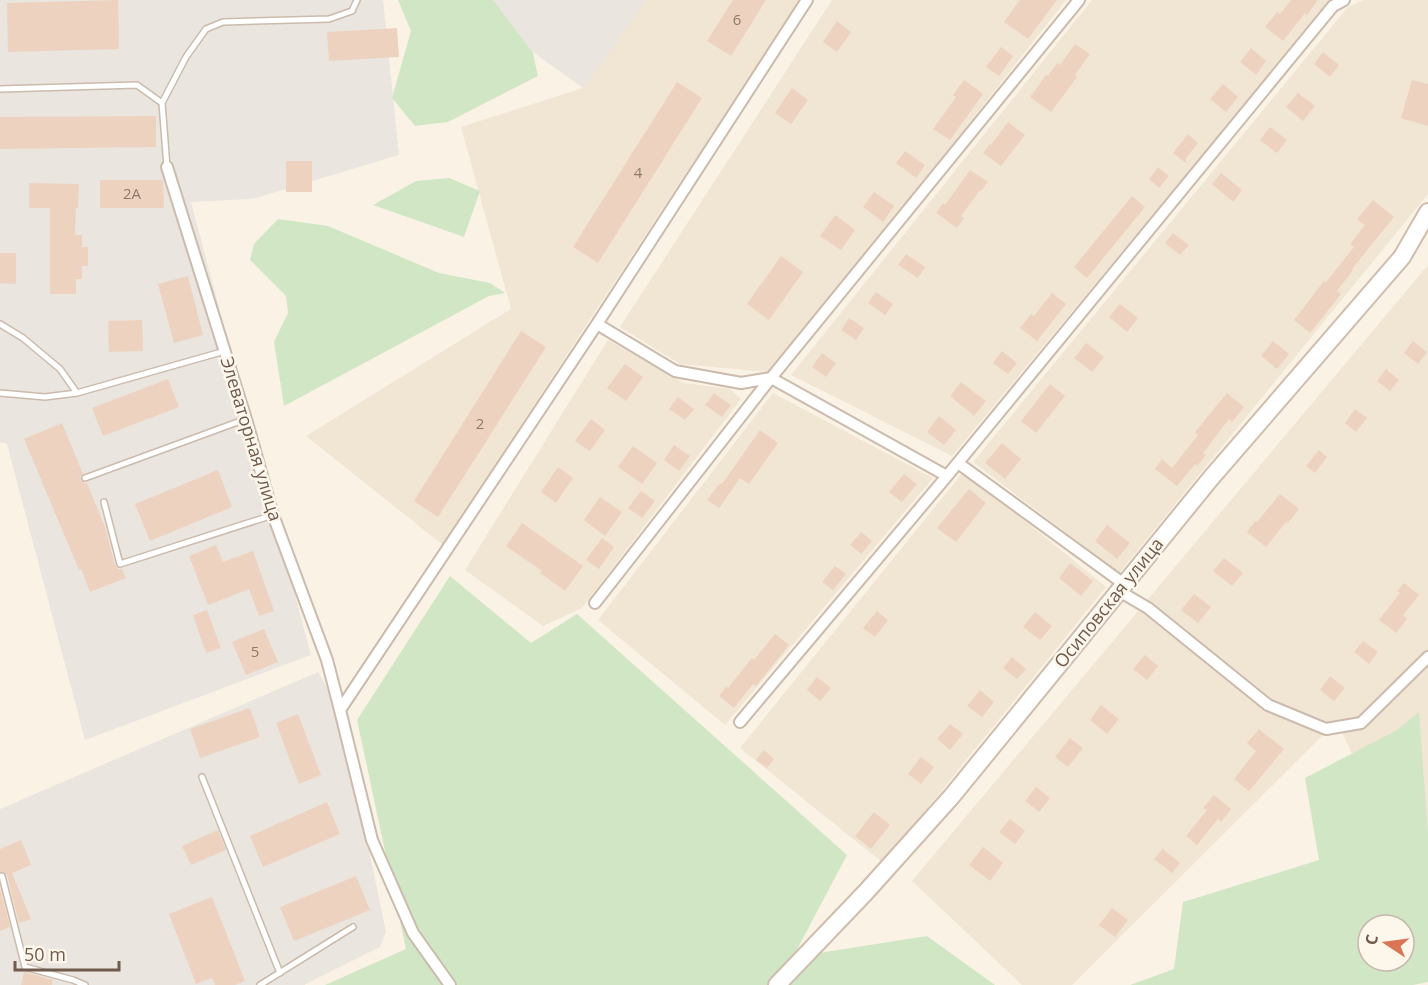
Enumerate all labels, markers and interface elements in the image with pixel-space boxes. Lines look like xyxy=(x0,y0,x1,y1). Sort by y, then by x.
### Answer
house number: 6 xyxy=(733,9,741,29)
house number: 4 xyxy=(634,162,643,182)
house number: 2А xyxy=(123,183,142,203)
street label: Элеваторная улица xyxy=(216,354,288,524)
house number: 2 xyxy=(476,413,484,433)
street label: Осиповская улица xyxy=(1048,532,1168,672)
house number: 5 xyxy=(251,641,259,661)
north arrow xyxy=(1356,913,1416,973)
text: С xyxy=(1360,932,1383,947)
scale bar xyxy=(15,934,118,972)
text: 50 m xyxy=(24,942,66,966)

